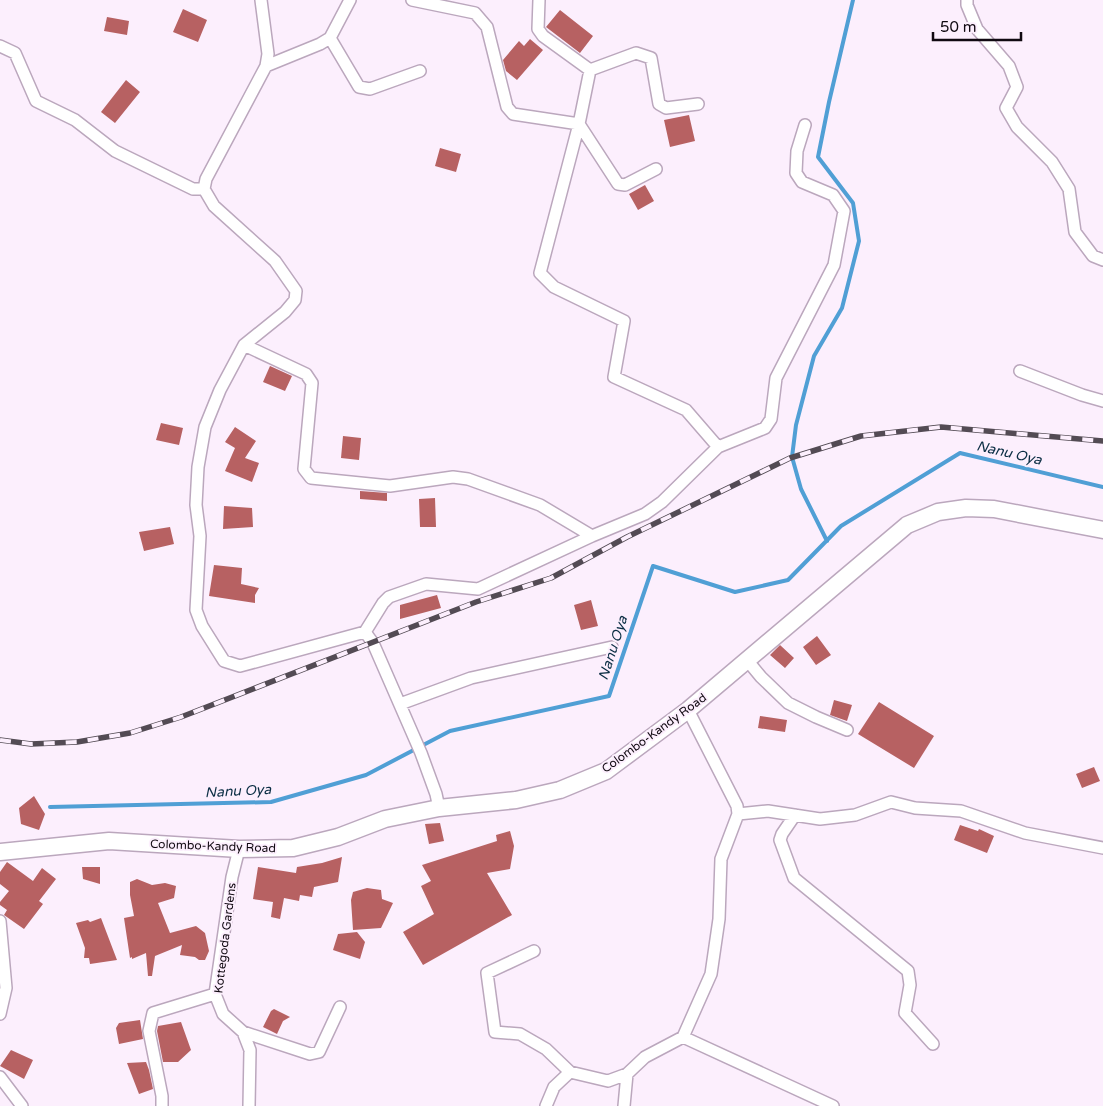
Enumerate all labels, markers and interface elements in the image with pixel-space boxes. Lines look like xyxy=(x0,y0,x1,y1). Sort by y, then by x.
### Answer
scale bar xyxy=(933,10,1020,42)
text: 50 m xyxy=(940,18,977,36)
water label: Nanu Oya xyxy=(975,437,1044,469)
water label: Nanu Oya xyxy=(595,613,632,682)
street label: Colombo-Kandy Road xyxy=(599,690,709,776)
water label: Nanu Oya xyxy=(204,781,273,801)
street label: Colombo-Kandy Road xyxy=(150,837,276,855)
street label: Kottegoda Gardens xyxy=(211,882,239,994)

